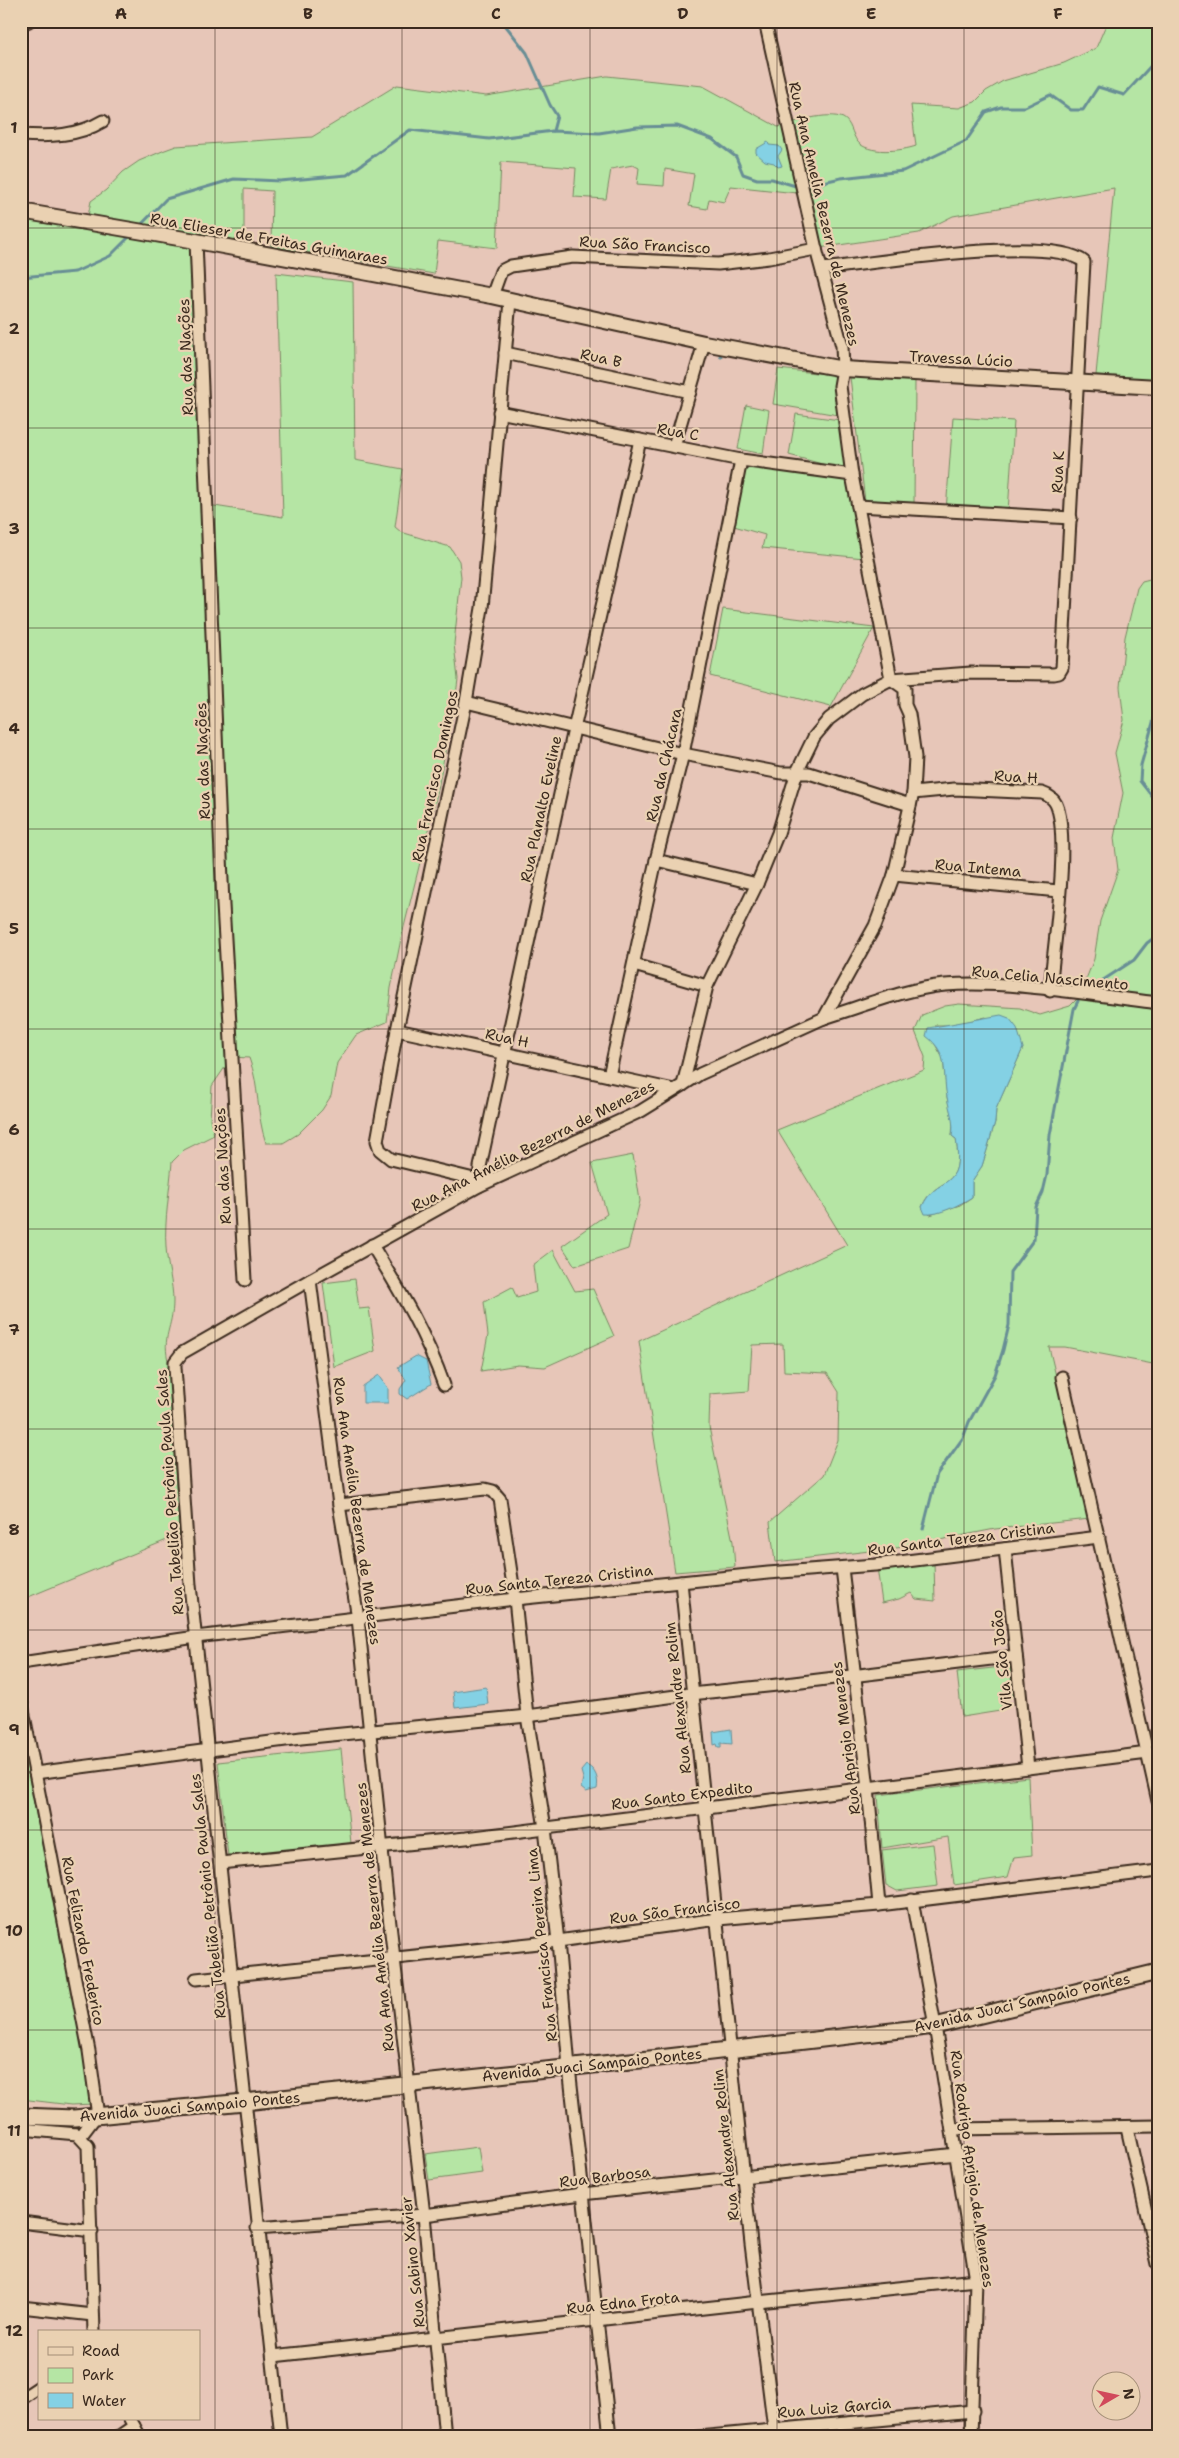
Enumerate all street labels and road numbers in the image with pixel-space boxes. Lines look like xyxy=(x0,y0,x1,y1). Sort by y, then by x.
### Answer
street label: Rua Ana Amelia Bezerra de Menezes xyxy=(784,80,864,348)
street label: Rua Elieser de Freitas Guimaraes xyxy=(149,208,389,270)
street label: Rua São Francisco xyxy=(579,232,711,258)
street label: Rua das Nações xyxy=(174,298,198,416)
street label: Rua B xyxy=(578,344,624,372)
street label: Travessa Lúcio xyxy=(909,346,1013,372)
street label: Rua C xyxy=(655,418,701,446)
street label: Rua K xyxy=(1047,450,1069,494)
street label: Rua Francisco Domingos xyxy=(407,688,463,864)
street label: Rua das Nações xyxy=(191,702,215,820)
street label: Rua da Chácara xyxy=(641,706,687,824)
street label: Rua Planalto Eveline xyxy=(516,734,566,884)
street label: Rua H xyxy=(994,766,1038,788)
street label: Rua Intema xyxy=(934,854,1023,882)
street label: Rua Celia Nascimento xyxy=(971,961,1129,995)
street label: Rua H xyxy=(483,1024,531,1052)
street label: Rua Ana Amélia Bezerra de Menezes xyxy=(408,1076,658,1216)
street label: Rua das Nações xyxy=(210,1107,236,1225)
street label: Rua Tabelião Petrônio Paula Sales xyxy=(151,1368,189,1616)
street label: Rua Ana Amélia Bezerra de Menezes xyxy=(328,1376,386,1646)
street label: Rua Santa Tereza Cristina xyxy=(866,1518,1056,1560)
street label: Rua Santa Tereza Cristina xyxy=(464,1560,654,1600)
street label: Vila São João xyxy=(987,1609,1017,1711)
street label: Rua Alexandre Rolim xyxy=(660,1621,696,1775)
street label: Rua Aprigio Menezes xyxy=(827,1660,865,1816)
street label: Rua Tabelião Petrônio Paula Sales xyxy=(185,1772,231,2020)
street label: Rua Santo Expedito xyxy=(610,1777,754,1815)
street label: Rua Ana Amélia Bezerra de Menezes xyxy=(351,1781,399,2053)
street label: Rua Francisca Pereira Lima xyxy=(522,1847,562,2043)
street label: Rua Felizardo Frederico xyxy=(57,1855,109,2027)
street label: Rua São Francisco xyxy=(608,1893,742,1929)
street label: Avenida Juaci Sampaio Pontes xyxy=(912,1968,1132,2038)
street label: Avenida Juaci Sampaio Pontes xyxy=(481,2043,703,2087)
street label: Rua Rodrigo Aprigio de Menezes xyxy=(945,2049,999,2289)
street label: Rua Alexandre Rolim xyxy=(708,2068,744,2222)
street label: Avenida Juaci Sampaio Pontes xyxy=(79,2087,301,2127)
street label: Rua Barbosa xyxy=(558,2161,652,2193)
street label: Rua Sabino Xavier xyxy=(396,2195,430,2329)
street label: Rua Edna Frota xyxy=(566,2287,681,2319)
street label: Rua Luiz Garcia xyxy=(776,2393,892,2423)

